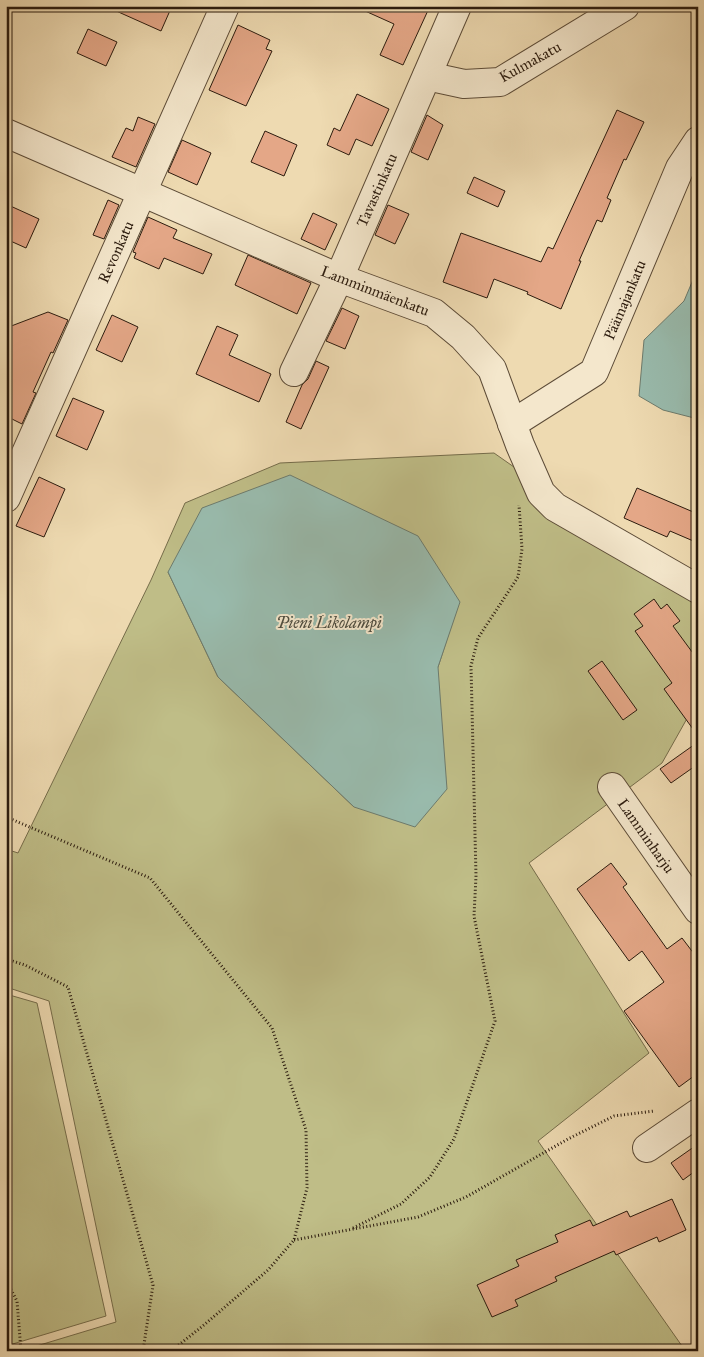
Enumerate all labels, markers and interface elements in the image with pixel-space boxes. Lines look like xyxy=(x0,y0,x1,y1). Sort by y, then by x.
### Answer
street label: Kulmakatu xyxy=(496,38,564,86)
street label: Tavastinkatu xyxy=(353,150,401,230)
street label: Revonkatu xyxy=(94,218,138,286)
street label: Päämajankatu xyxy=(600,257,650,343)
street label: Lamminmäenkatu xyxy=(318,262,432,320)
water label: Pieni Likolampi xyxy=(276,613,382,633)
street label: Lamminharju xyxy=(614,795,678,877)

